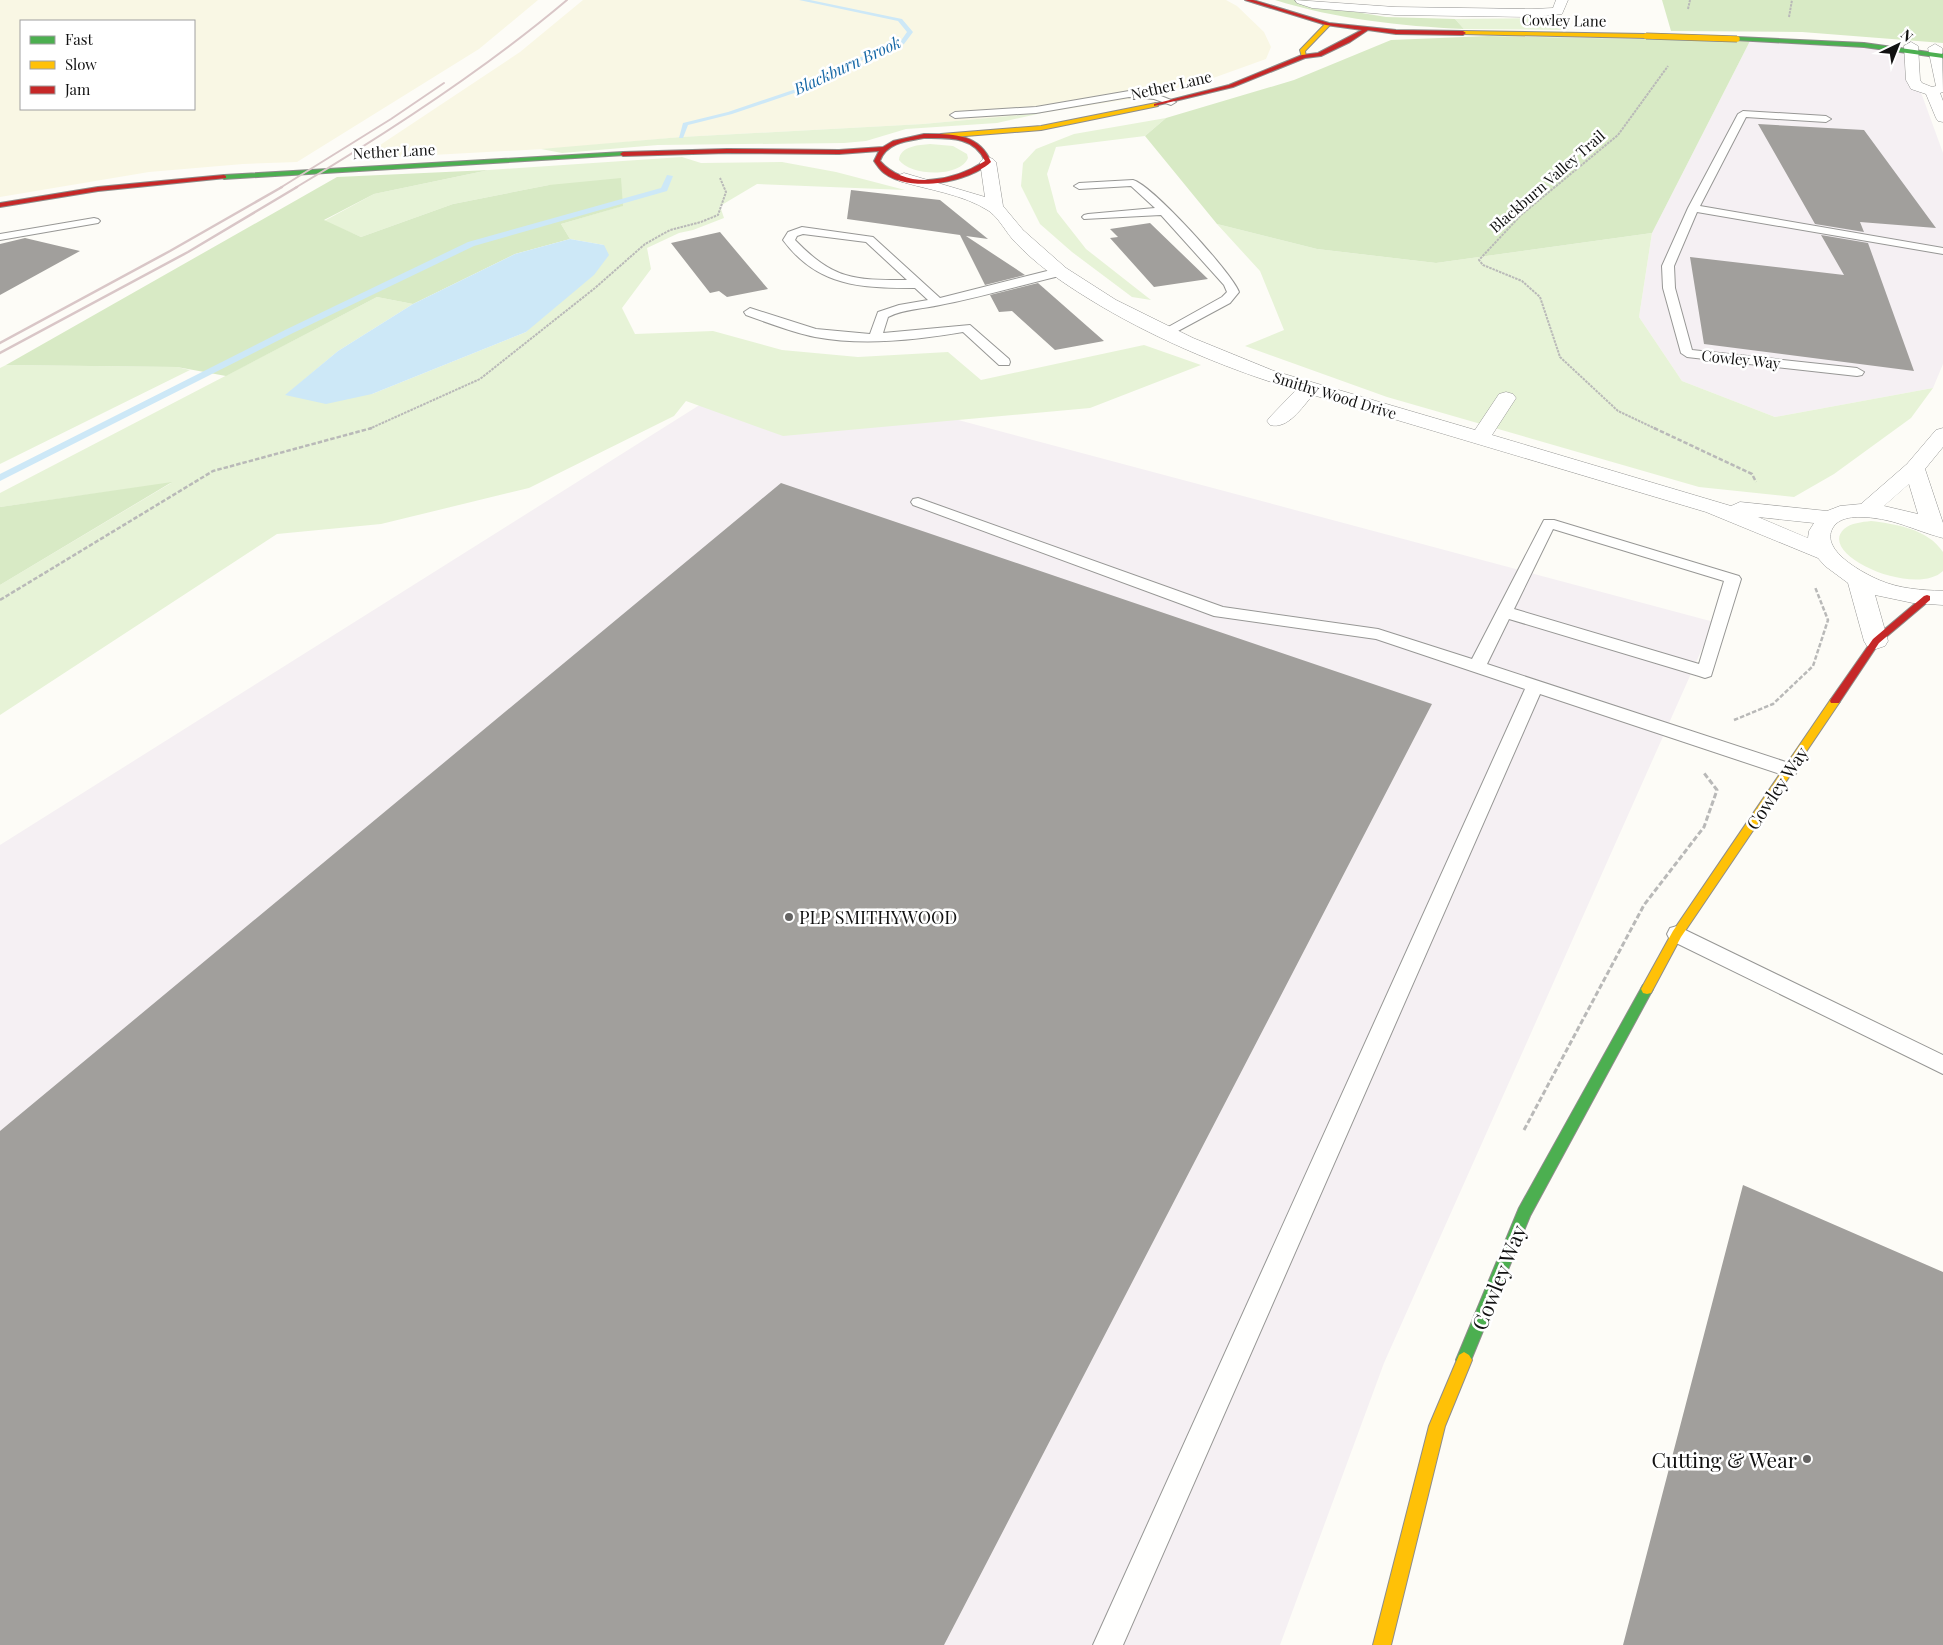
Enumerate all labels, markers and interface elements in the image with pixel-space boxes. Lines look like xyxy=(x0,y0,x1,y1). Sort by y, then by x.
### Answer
street label: Cowley Lane xyxy=(1521,9,1607,31)
legend xyxy=(20,20,195,110)
north arrow xyxy=(1873,20,1923,70)
text: N xyxy=(1897,25,1917,46)
text: Fast xyxy=(65,29,94,49)
water label: Blackburn Brook xyxy=(789,31,904,99)
text: Slow xyxy=(65,54,97,74)
street label: Nether Lane xyxy=(1129,66,1213,104)
text: Jam xyxy=(64,79,91,99)
street label: Blackburn Valley Trail xyxy=(1485,125,1609,237)
street label: Nether Lane xyxy=(352,139,436,163)
street label: Cowley Way xyxy=(1700,345,1782,373)
street label: Smithy Wood Drive xyxy=(1271,367,1399,423)
street label: Cowley Way xyxy=(1740,742,1814,834)
place label: PLP SMITHYWOOD xyxy=(799,905,957,929)
marker: PLP SMITHYWOOD xyxy=(783,911,795,923)
street label: Cowley Way xyxy=(1464,1220,1532,1334)
place label: Cutting & Wear xyxy=(1651,1445,1798,1473)
marker: Cutting & Wear xyxy=(1801,1453,1813,1465)

